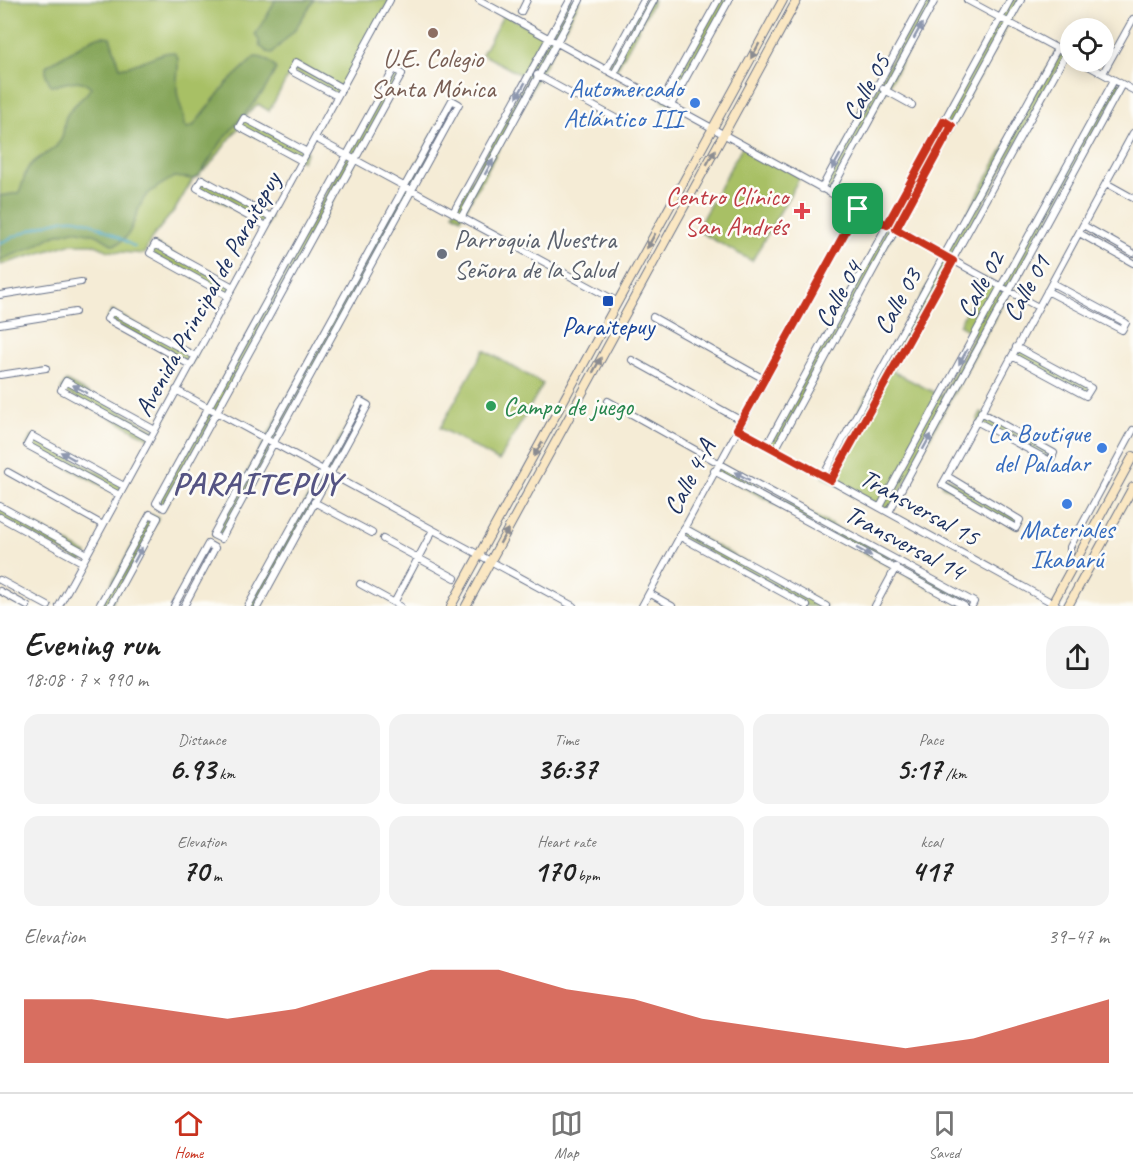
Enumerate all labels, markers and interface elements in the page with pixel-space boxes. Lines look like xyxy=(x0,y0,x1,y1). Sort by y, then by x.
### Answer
map controls xyxy=(1060,18,1114,72)
button: locate xyxy=(1060,18,1114,72)
one-way arrow xyxy=(913,23,923,40)
marker: U.E. Colegio Santa Mónica xyxy=(426,26,440,40)
place label: U.E. Colegio Santa Mónica xyxy=(371,42,497,105)
one-way arrow xyxy=(750,43,760,60)
street label: Calle 05 xyxy=(835,47,899,126)
place label: Automercado Atlántico III xyxy=(564,72,689,135)
one-way arrow xyxy=(516,82,526,99)
marker: Automercado Atlántico III xyxy=(688,96,702,110)
one-way arrow xyxy=(706,148,716,165)
one-way arrow xyxy=(831,154,841,171)
one-way arrow xyxy=(484,158,494,175)
street label: Avenida Principal de Paraitepuy xyxy=(127,165,289,422)
place label: Centro Clínico San Andrés xyxy=(666,180,791,243)
pin xyxy=(832,183,883,234)
icon: arrive xyxy=(841,192,874,225)
marker: Centro Clínico San Andrés xyxy=(793,202,811,220)
place label: Parroquia Nuestra Señora de la Salud xyxy=(454,223,620,286)
one-way arrow xyxy=(646,233,656,250)
street label: Calle 02 xyxy=(949,243,1013,323)
marker: Parroquia Nuestra Señora de la Salud xyxy=(435,247,449,261)
street label: Calle 01 xyxy=(995,248,1059,327)
street label: Calle 04 xyxy=(807,253,871,333)
street label: Calle 03 xyxy=(866,260,930,340)
marker: Paraitepuy xyxy=(601,294,615,308)
place label: Paraitepuy xyxy=(562,310,656,343)
one-way arrow xyxy=(958,348,968,365)
one-way arrow xyxy=(592,356,602,373)
one-way arrow xyxy=(71,384,88,394)
place label: Campo de juego xyxy=(503,390,635,423)
marker: Campo de juego xyxy=(484,399,498,413)
place label: La Boutique del Paladar xyxy=(988,417,1092,480)
street label: Calle 4-A xyxy=(656,432,724,520)
one-way arrow xyxy=(922,433,932,450)
one-way arrow xyxy=(532,441,543,457)
marker: La Boutique del Paladar xyxy=(1095,441,1109,455)
one-way arrow xyxy=(59,451,76,461)
street label: Transversal 15 xyxy=(854,461,986,554)
district label: PARAITEPUY xyxy=(172,463,347,504)
one-way arrow xyxy=(734,471,751,481)
street label: Transversal 14 xyxy=(839,497,972,589)
marker: Materiales Ikabarú xyxy=(1060,497,1074,511)
place label: Materiales Ikabarú xyxy=(1020,513,1116,576)
one-way arrow xyxy=(499,527,509,544)
one-way arrow xyxy=(133,546,143,563)
one-way arrow xyxy=(856,547,873,557)
text: Evening run xyxy=(24,623,159,665)
button: share xyxy=(1046,626,1109,689)
text: 18:08 · 7 × 990 m xyxy=(24,667,148,692)
text: Distance xyxy=(178,730,226,750)
text: Time xyxy=(554,730,579,750)
text: Pace xyxy=(919,730,943,750)
text: 6.93 xyxy=(169,750,215,788)
text: 36:37 xyxy=(536,750,597,788)
text: 5:17 xyxy=(896,750,942,788)
text: km xyxy=(215,764,235,784)
text: /km xyxy=(942,764,966,784)
text: Elevation xyxy=(177,832,226,852)
text: Heart rate xyxy=(537,832,596,852)
text: kcal xyxy=(921,832,942,852)
text: 70 xyxy=(182,852,209,890)
text: 170 xyxy=(533,852,574,890)
text: 417 xyxy=(911,852,951,890)
text: m xyxy=(209,866,222,886)
text: bpm xyxy=(574,866,600,886)
text: Elevation xyxy=(24,924,86,949)
text: 39–47 m xyxy=(1048,924,1109,949)
tab: Home xyxy=(172,1107,205,1163)
tab: Map xyxy=(550,1107,583,1163)
tab: Saved xyxy=(928,1107,961,1163)

